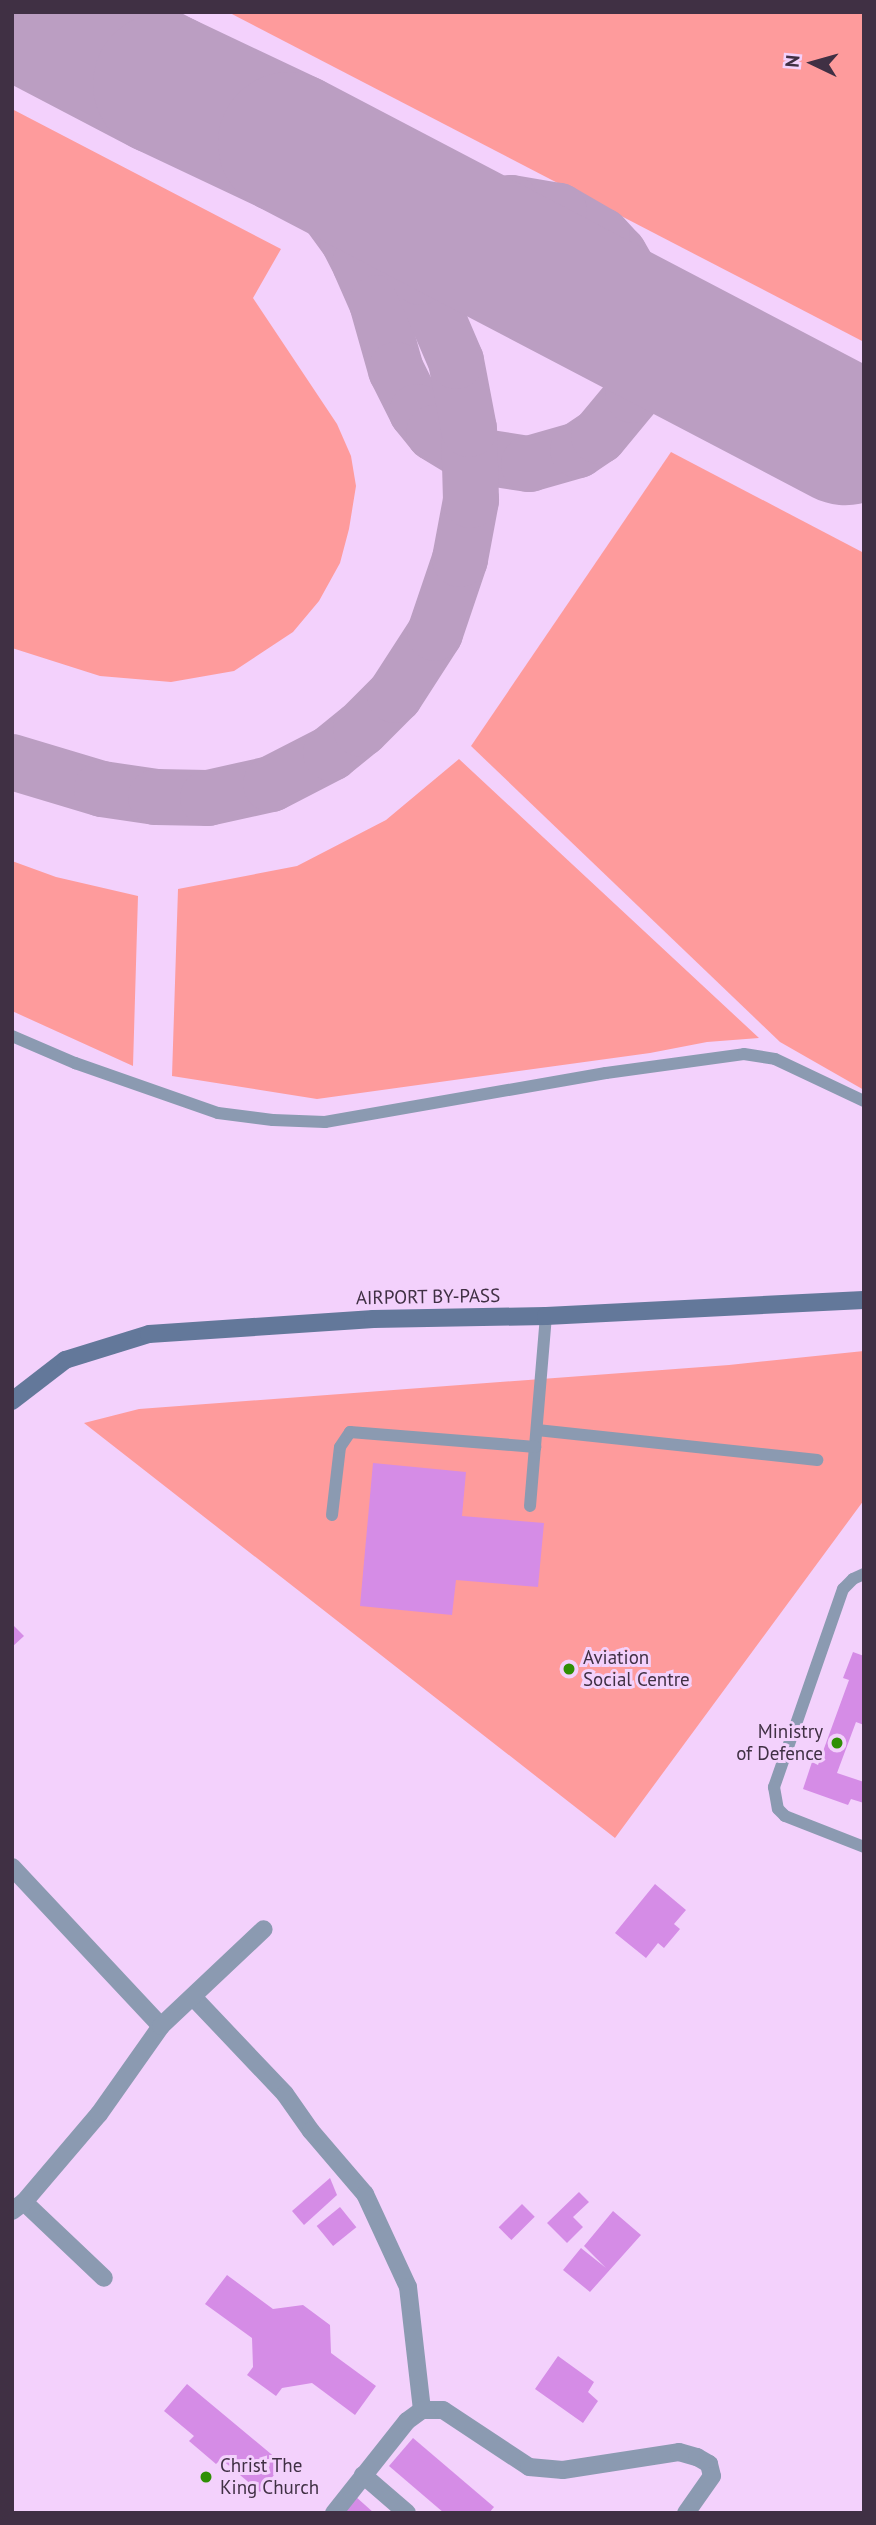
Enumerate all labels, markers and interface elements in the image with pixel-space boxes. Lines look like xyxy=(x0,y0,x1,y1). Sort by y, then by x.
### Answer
north arrow xyxy=(778,28,848,98)
text: N xyxy=(780,54,805,68)
street label: AIRPORT BY-PASS xyxy=(355,1284,501,1310)
place label: Aviation Social Centre xyxy=(583,1647,690,1691)
marker: Aviation Social Centre xyxy=(561,1661,577,1677)
place label: Ministry of Defence xyxy=(736,1721,823,1765)
marker: Ministry of Defence xyxy=(829,1735,845,1751)
place label: Christ The King Church xyxy=(220,2455,319,2499)
marker: Christ The King Church xyxy=(198,2469,214,2485)

